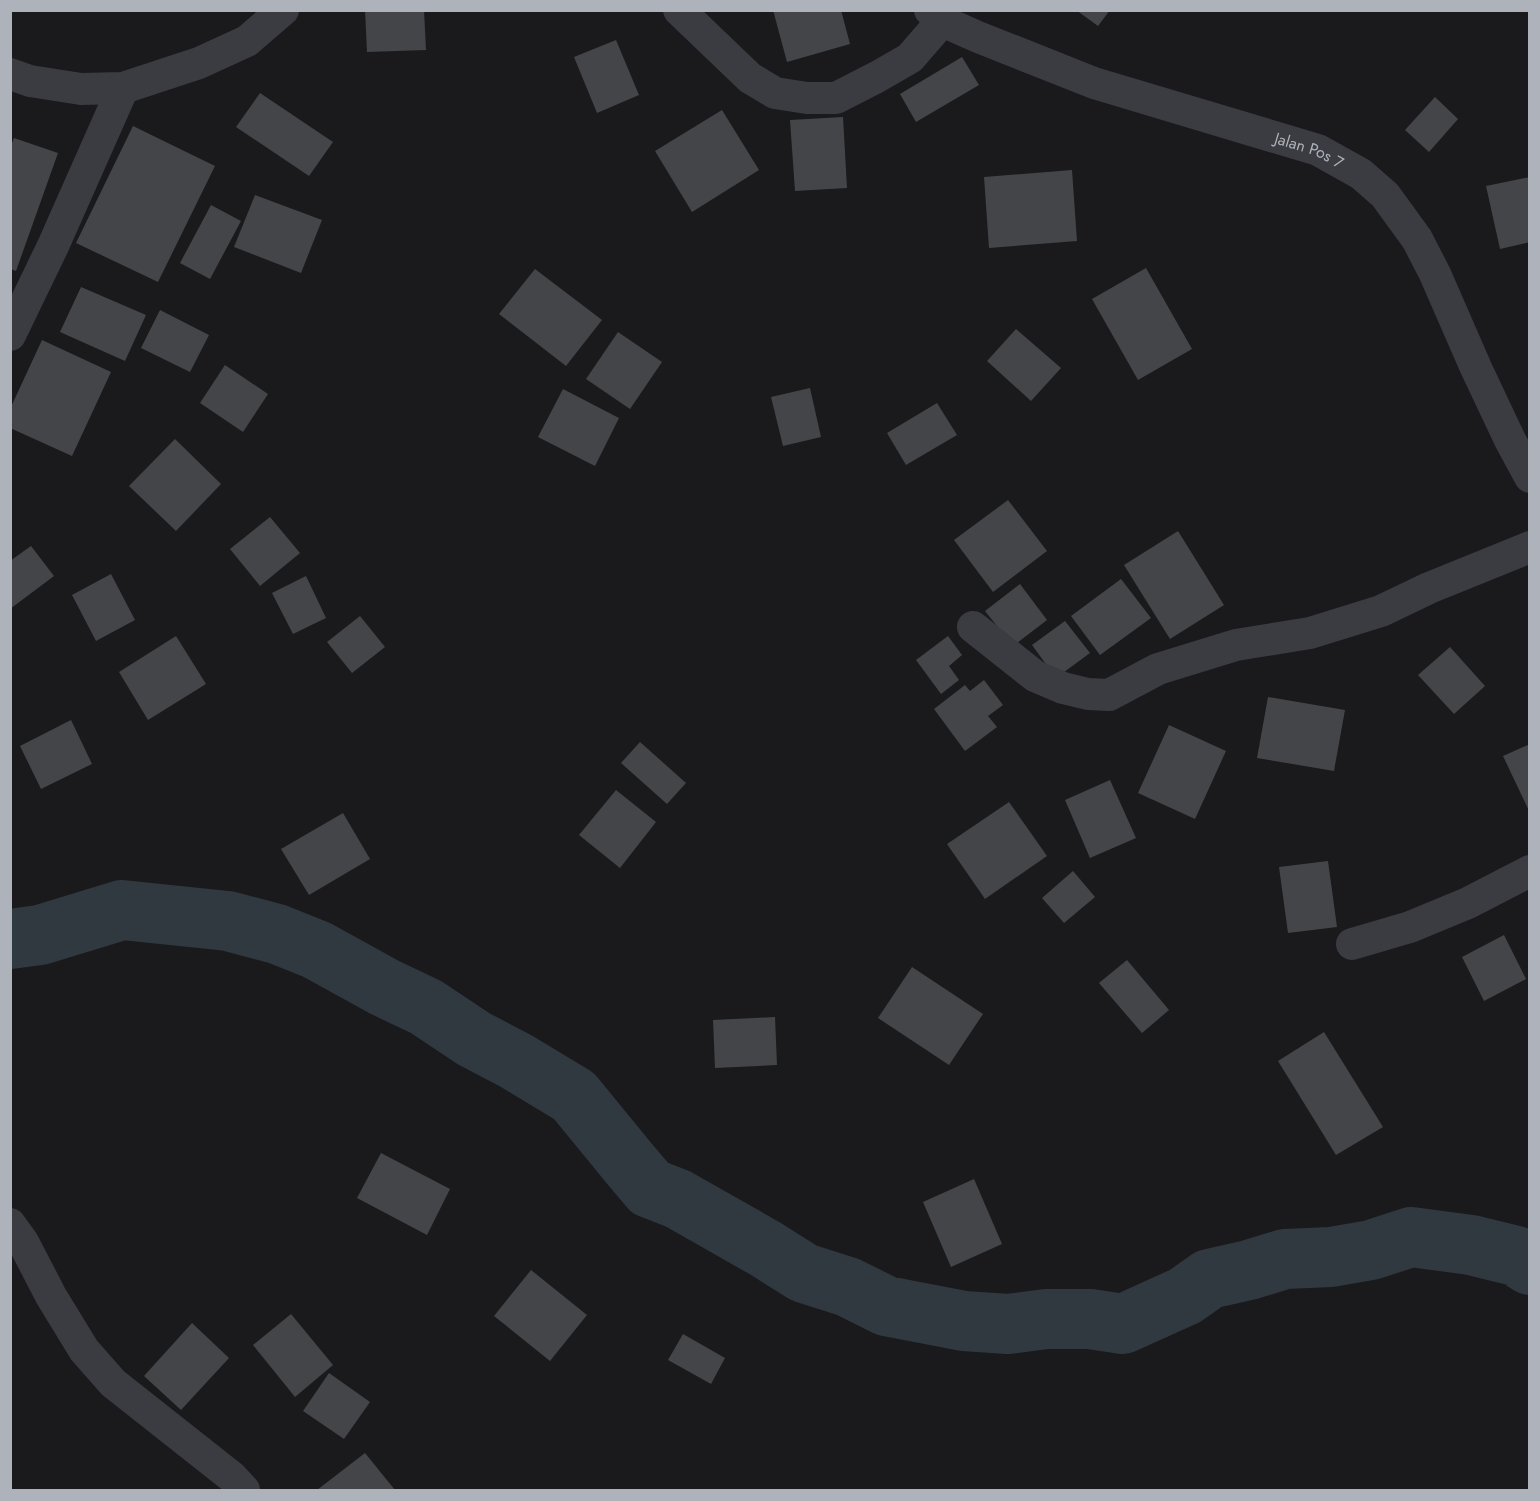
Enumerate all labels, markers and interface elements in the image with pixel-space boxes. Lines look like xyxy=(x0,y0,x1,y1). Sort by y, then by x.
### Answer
street label: Jalan Pos 7 xyxy=(1270,126,1349,174)

